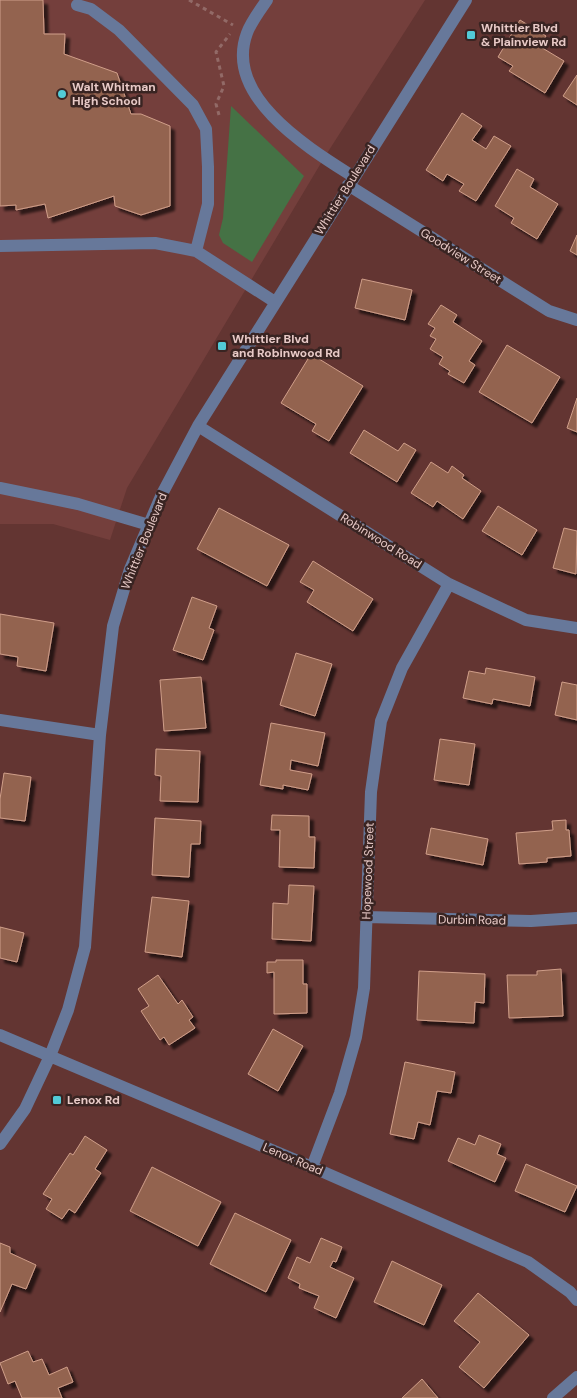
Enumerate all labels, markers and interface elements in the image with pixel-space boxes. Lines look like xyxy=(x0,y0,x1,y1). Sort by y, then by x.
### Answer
place label: Whittier Blvd & Plainview Rd xyxy=(481,20,566,50)
marker: Whittier Blvd & Plainview Rd xyxy=(465,29,477,41)
place label: Walt Whitman High School xyxy=(72,79,156,109)
marker: Walt Whitman High School xyxy=(56,88,68,100)
street label: Whittier Boulevard xyxy=(311,142,379,238)
street label: Goodview Street xyxy=(417,225,505,288)
place label: Whittier Blvd and Robinwood Rd xyxy=(232,331,340,361)
marker: Whittier Blvd and Robinwood Rd xyxy=(216,340,228,352)
street label: Whittier Boulevard xyxy=(117,490,171,592)
street label: Robinwood Road xyxy=(337,510,425,572)
street label: Hopewood Street xyxy=(358,822,378,920)
street label: Durbin Road xyxy=(438,911,506,929)
place label: Lenox Rd xyxy=(67,1092,120,1108)
marker: Lenox Rd xyxy=(51,1094,63,1106)
street label: Lenox Road xyxy=(261,1139,325,1179)

